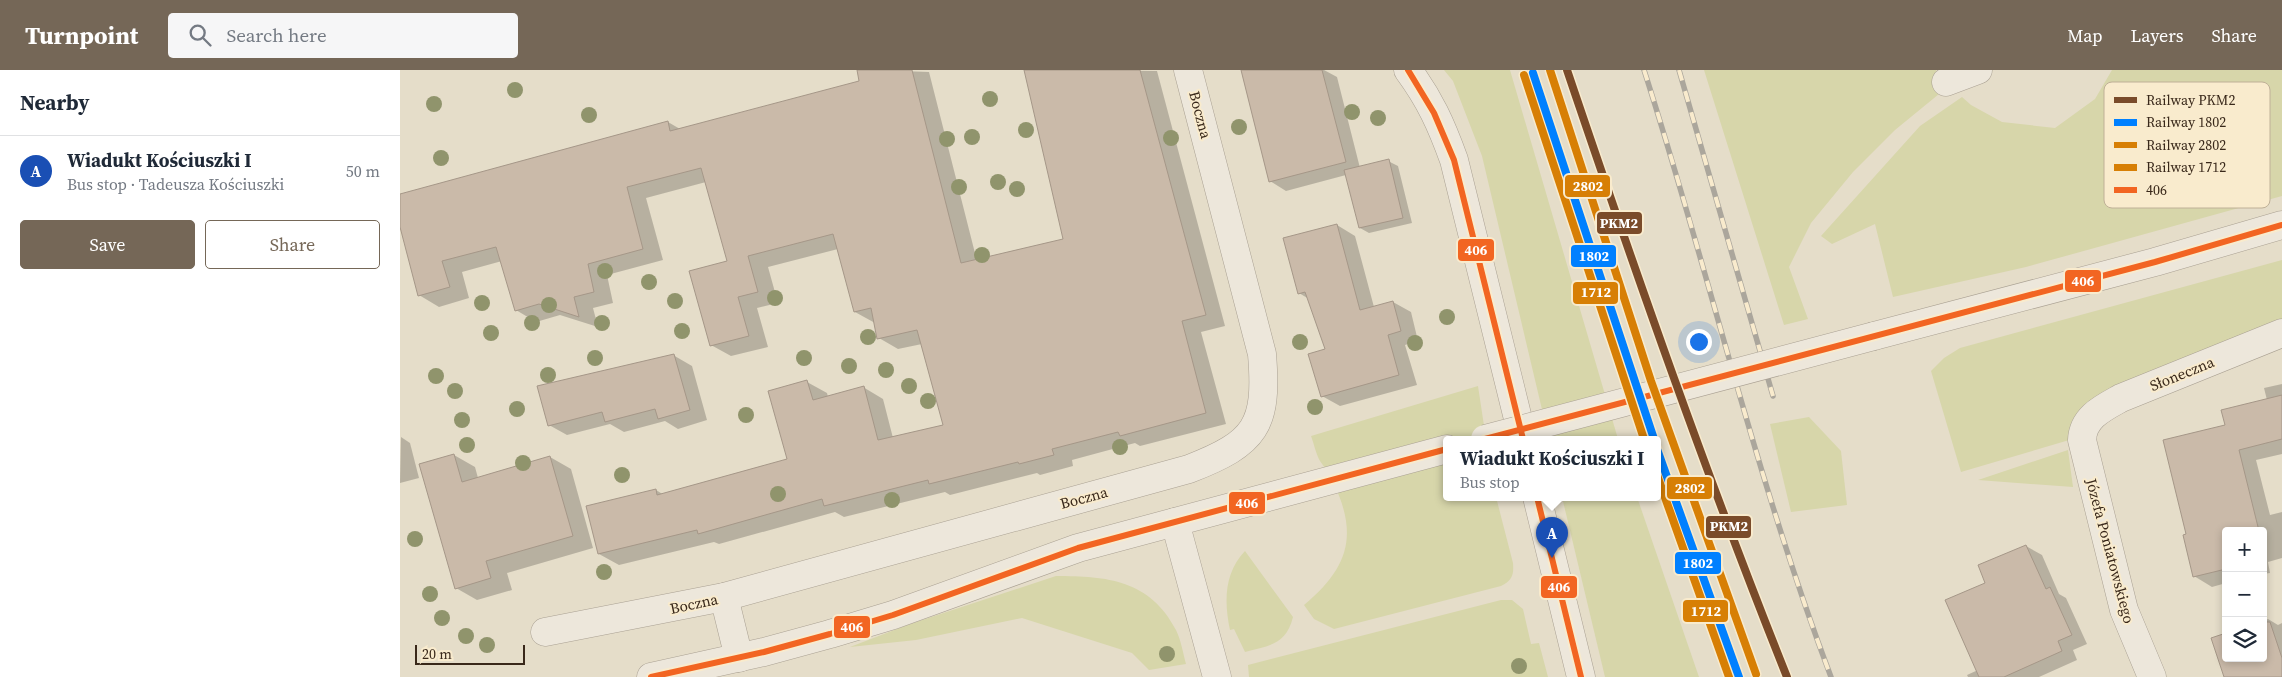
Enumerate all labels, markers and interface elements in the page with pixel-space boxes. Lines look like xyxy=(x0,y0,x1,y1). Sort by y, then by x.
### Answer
search box xyxy=(168,13,518,58)
text: Turnpoint xyxy=(25,19,138,52)
icon: search xyxy=(186,21,214,49)
text: Search here xyxy=(226,22,327,48)
text: Map xyxy=(2067,23,2102,48)
text: Layers xyxy=(2130,23,2183,48)
text: Share xyxy=(2211,23,2257,48)
legend xyxy=(2104,82,2270,208)
text: Nearby xyxy=(20,88,90,117)
street label: Boczna xyxy=(1184,89,1217,141)
text: Railway PKM2 xyxy=(2146,90,2235,110)
text: Railway 1802 xyxy=(2146,112,2226,132)
text: Railway 2802 xyxy=(2146,135,2226,155)
text: Wiadukt Kościuszki I xyxy=(67,147,252,173)
text: Railway 1712 xyxy=(2146,157,2226,177)
text: A xyxy=(31,160,41,182)
text: 50 m xyxy=(346,160,380,182)
text: Bus stop · Tadeusza Kościuszki xyxy=(67,173,284,195)
line badge: 2802 xyxy=(1564,174,1611,198)
text: 2802 xyxy=(1573,176,1604,196)
text: 406 xyxy=(2146,180,2167,200)
line badge: PKM2 xyxy=(1596,211,1643,235)
text: PKM2 xyxy=(1600,213,1639,233)
button: Save xyxy=(20,220,195,269)
button: Share xyxy=(205,220,380,269)
line badge: 406 xyxy=(1457,238,1495,262)
text: 406 xyxy=(1465,240,1488,260)
line badge: 1802 xyxy=(1570,244,1617,268)
text: 1802 xyxy=(1579,246,1610,266)
line badge: 406 xyxy=(2064,269,2102,293)
text: 406 xyxy=(2072,271,2095,291)
line badge: 1712 xyxy=(1572,281,1619,305)
text: 1712 xyxy=(1581,282,1612,302)
your location xyxy=(1686,329,1712,355)
street label: Słoneczna xyxy=(2146,351,2218,396)
popup xyxy=(1443,436,1661,501)
text: Wiadukt Kościuszki I xyxy=(1460,445,1644,471)
text: Bus stop xyxy=(1460,471,1520,493)
street label: Józefa Poniatowskiego xyxy=(2081,475,2140,626)
line badge: 2802 xyxy=(1666,476,1713,500)
text: 2802 xyxy=(1675,478,1706,498)
street label: Boczna xyxy=(1058,481,1110,514)
line badge: 406 xyxy=(1228,491,1266,515)
text: 406 xyxy=(1236,493,1259,513)
line badge: PKM2 xyxy=(1705,515,1752,539)
text: PKM2 xyxy=(1710,516,1749,536)
pin: A xyxy=(1536,517,1568,558)
map controls xyxy=(2222,527,2267,662)
button: + xyxy=(2222,527,2267,572)
line badge: 1802 xyxy=(1674,551,1722,575)
text: 1802 xyxy=(1683,553,1714,573)
button: − xyxy=(2222,572,2267,617)
line badge: 406 xyxy=(1540,575,1578,599)
text: 406 xyxy=(1548,577,1571,597)
street label: Boczna xyxy=(668,588,720,619)
line badge: 1712 xyxy=(1682,599,1729,623)
text: 1712 xyxy=(1691,601,1722,621)
line badge: 406 xyxy=(833,615,871,639)
text: 406 xyxy=(841,617,864,637)
button: layers xyxy=(2222,617,2267,662)
scale bar xyxy=(415,642,525,665)
text: 20 m xyxy=(422,644,452,664)

